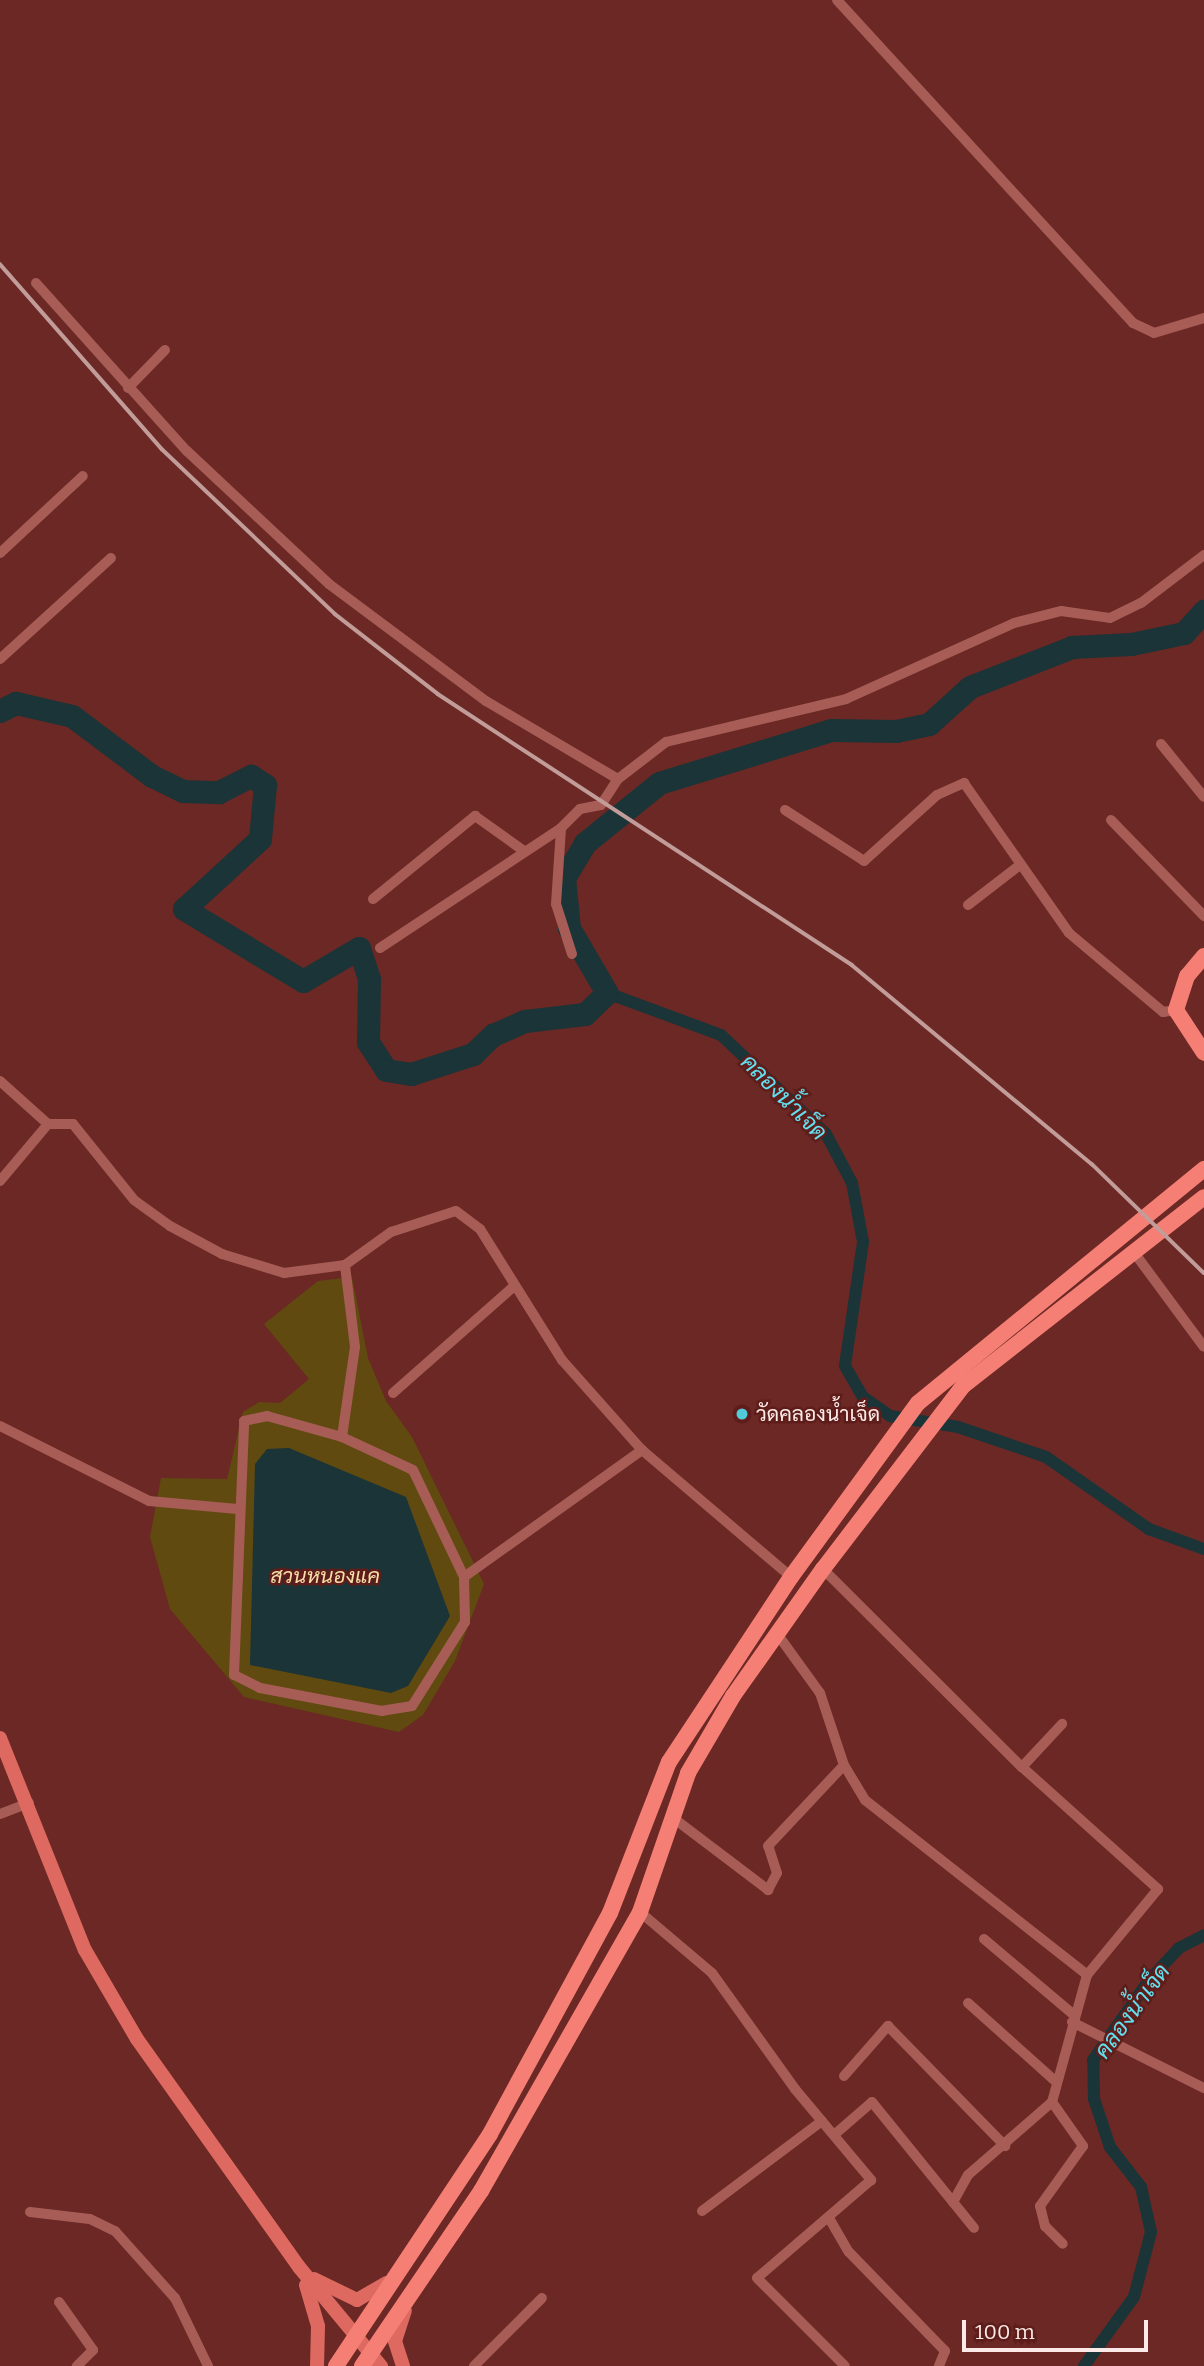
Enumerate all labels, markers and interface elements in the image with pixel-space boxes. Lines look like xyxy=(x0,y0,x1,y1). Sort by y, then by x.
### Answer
water label: คลองน้ำเจ็ด xyxy=(735,1048,833,1146)
place label: วัดคลองน้ำเจ็ด xyxy=(756,1401,880,1427)
marker: วัดคลองน้ำเจ็ด xyxy=(734,1406,750,1422)
park label: สวนหนองแค xyxy=(270,1563,380,1589)
water label: คลองน้ำเจ็ด xyxy=(1088,1958,1176,2064)
scale bar xyxy=(966,2306,1152,2350)
text: 100 m xyxy=(975,2319,1035,2345)

